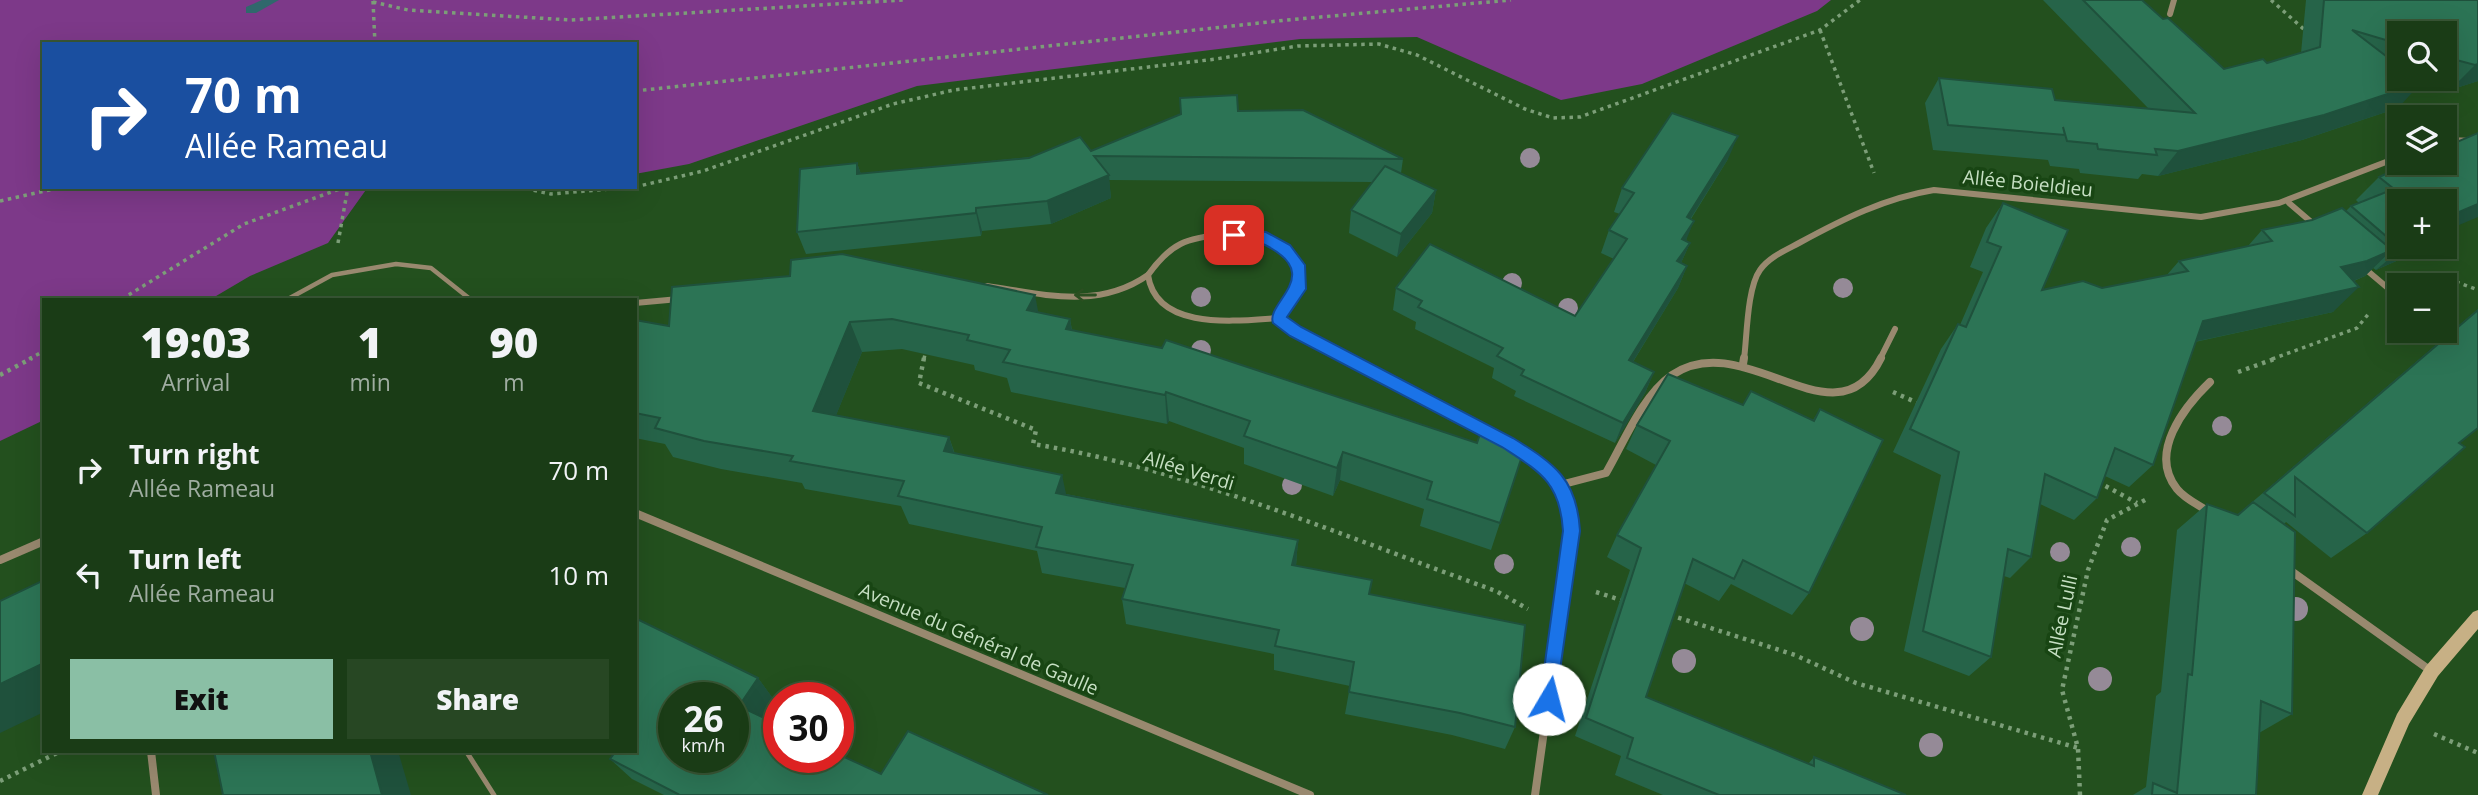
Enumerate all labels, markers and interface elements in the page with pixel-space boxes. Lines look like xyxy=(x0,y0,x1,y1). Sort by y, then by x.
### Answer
map controls xyxy=(2387,21,2457,343)
button: search xyxy=(2387,21,2457,91)
text: 70 m xyxy=(185,61,302,127)
icon: right xyxy=(70,70,161,161)
button: layers xyxy=(2387,105,2457,175)
text: Allée Rameau xyxy=(185,124,388,167)
street label: Allée Boieldieu xyxy=(1962,163,2094,203)
button: + xyxy=(2387,189,2457,259)
pin xyxy=(1204,205,1264,265)
icon: arrive xyxy=(1215,216,1253,254)
button: − xyxy=(2387,273,2457,343)
one-way arrow xyxy=(1074,288,1097,302)
text: 19:03 xyxy=(140,313,251,370)
text: 1 xyxy=(358,313,382,370)
text: 90 xyxy=(489,313,538,370)
text: Arrival xyxy=(161,366,230,398)
text: min xyxy=(350,366,391,398)
text: m xyxy=(503,366,525,398)
text: Turn right xyxy=(129,436,260,472)
street label: Allée Verdi xyxy=(1140,444,1238,496)
icon: right xyxy=(70,451,108,489)
text: 70 m xyxy=(548,452,609,488)
text: Allée Rameau xyxy=(129,472,275,504)
text: Turn left xyxy=(129,541,241,577)
icon: left xyxy=(70,556,108,594)
text: 10 m xyxy=(548,557,609,593)
street label: Allée Lulli xyxy=(2041,572,2083,660)
text: Allée Rameau xyxy=(129,577,275,609)
street label: Avenue du Général de Gaulle xyxy=(855,577,1103,701)
button: Exit xyxy=(70,659,333,739)
button: Share xyxy=(347,659,609,739)
position arrow xyxy=(1512,662,1586,736)
speed limit sign: 30 xyxy=(763,682,854,773)
text: 26 xyxy=(683,695,724,742)
text: km/h xyxy=(682,733,725,757)

